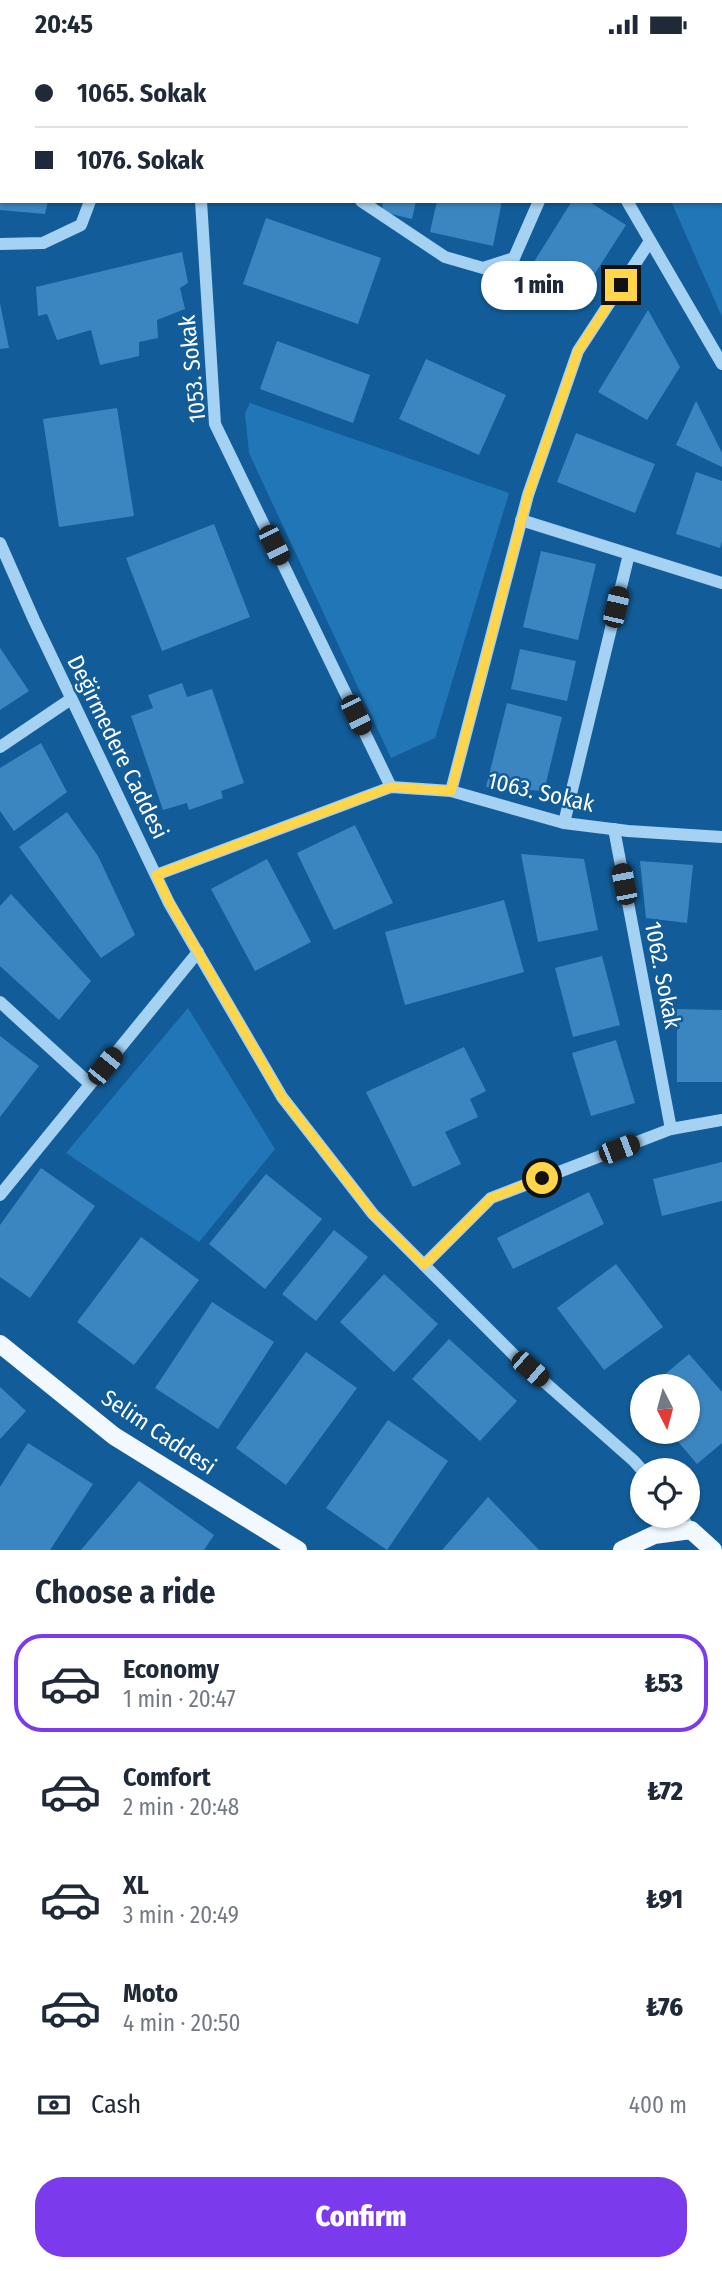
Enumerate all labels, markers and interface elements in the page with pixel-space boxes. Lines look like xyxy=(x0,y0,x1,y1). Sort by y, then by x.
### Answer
text: 20:45 xyxy=(35,9,93,40)
text: 1065. Sokak xyxy=(77,78,206,109)
text: 1076. Sokak xyxy=(77,145,204,176)
callout: 1 min xyxy=(481,261,596,309)
route end xyxy=(605,269,637,301)
text: 1 min xyxy=(514,271,564,299)
street label: 1053. Sokak xyxy=(172,314,212,424)
car xyxy=(256,522,293,568)
car xyxy=(602,584,631,630)
street label: Değirmedere Caddesi xyxy=(61,651,175,843)
car xyxy=(338,692,375,738)
street label: 1063. Sokak xyxy=(485,766,597,818)
car xyxy=(610,861,639,907)
street label: 1062. Sokak xyxy=(639,919,687,1031)
car xyxy=(84,1043,127,1089)
car xyxy=(596,1132,643,1166)
route start xyxy=(526,1162,558,1194)
car xyxy=(508,1347,553,1391)
north arrow xyxy=(630,1374,700,1444)
map controls xyxy=(630,1374,700,1528)
street label: Selim Caddesi xyxy=(96,1383,222,1481)
button: locate xyxy=(630,1458,700,1528)
text: Choose a ride xyxy=(35,1573,216,1611)
icon: car xyxy=(39,1652,102,1715)
text: Economy xyxy=(123,1654,219,1685)
text: ₺53 xyxy=(644,1668,683,1699)
text: 1 min · 20:47 xyxy=(123,1685,236,1713)
icon: car xyxy=(39,1760,102,1823)
text: Comfort xyxy=(123,1762,211,1793)
text: ₺72 xyxy=(647,1776,683,1807)
text: 2 min · 20:48 xyxy=(123,1793,239,1821)
icon: car xyxy=(39,1868,102,1931)
text: XL xyxy=(123,1870,149,1901)
text: ₺91 xyxy=(646,1884,683,1915)
text: 3 min · 20:49 xyxy=(123,1901,239,1929)
icon: car xyxy=(39,1976,102,2039)
text: Moto xyxy=(123,1978,178,2009)
text: ₺76 xyxy=(646,1992,683,2023)
text: 4 min · 20:50 xyxy=(123,2009,240,2037)
icon: cash xyxy=(35,2086,73,2124)
text: Cash xyxy=(91,2089,141,2120)
text: 400 m xyxy=(629,2091,687,2119)
button: Confirm xyxy=(35,2177,687,2257)

